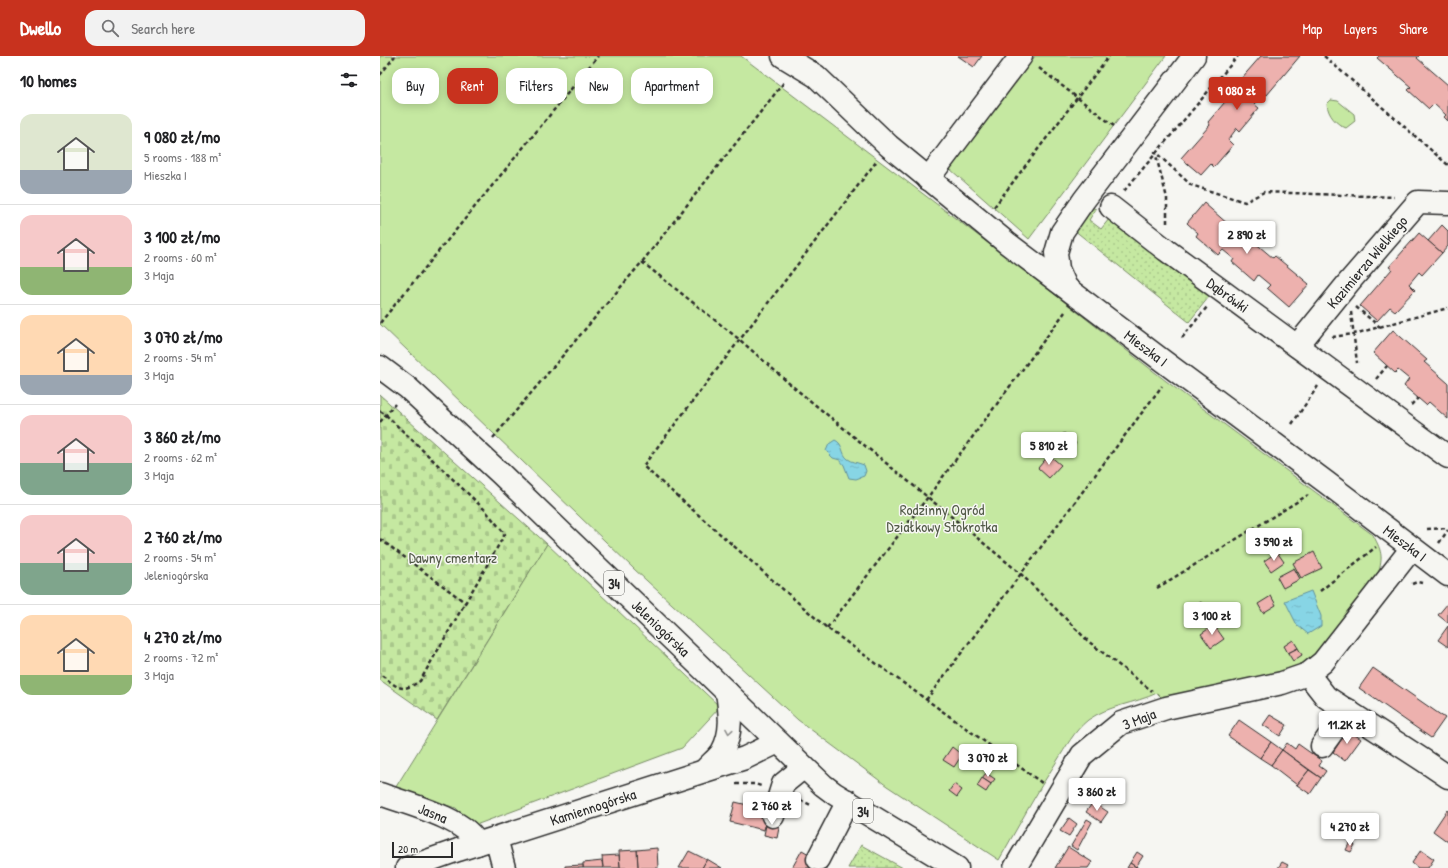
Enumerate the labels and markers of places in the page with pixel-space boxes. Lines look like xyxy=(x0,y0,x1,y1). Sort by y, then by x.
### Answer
pin: 9 080 zł xyxy=(1196,77,1278,111)
pin: 2 890 zł xyxy=(1206,221,1288,255)
pin: 5 810 zł xyxy=(1008,432,1090,466)
pin: 3 590 zł xyxy=(1233,528,1315,562)
pin: 3 100 zł xyxy=(1171,602,1253,636)
pin: 11.2K zł xyxy=(1306,711,1388,745)
pin: 3 070 zł xyxy=(947,744,1029,778)
pin: 3 860 zł xyxy=(1056,778,1138,812)
pin: 2 760 zł xyxy=(731,792,813,826)
pin: 4 270 zł xyxy=(1309,813,1391,847)

